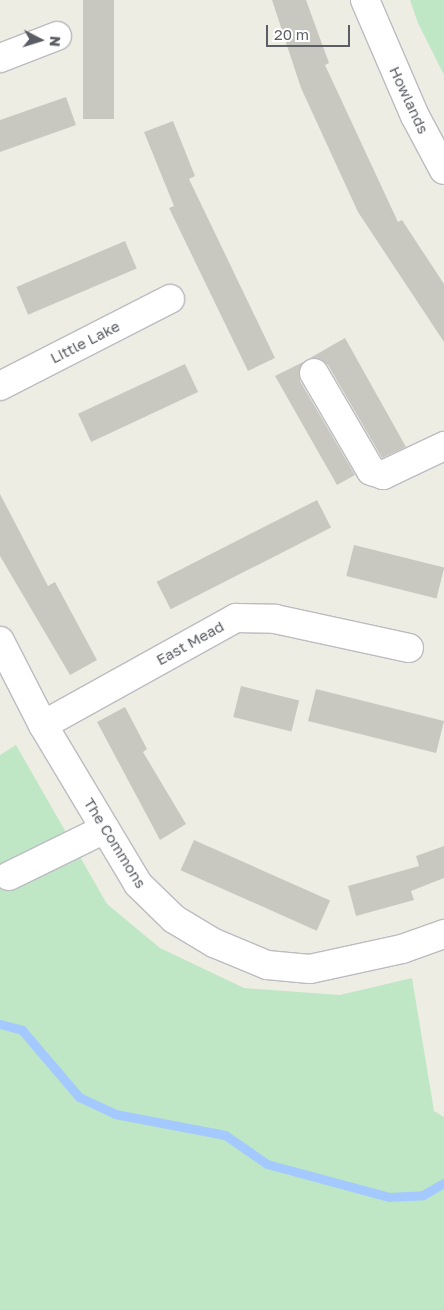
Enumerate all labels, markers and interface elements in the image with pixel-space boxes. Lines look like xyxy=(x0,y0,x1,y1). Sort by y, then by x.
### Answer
north arrow xyxy=(15,15,65,65)
scale bar xyxy=(269,15,353,47)
text: 20 m xyxy=(274,25,309,43)
text: N xyxy=(47,35,64,47)
street label: Howlands xyxy=(386,64,432,136)
street label: Little Lake xyxy=(47,317,123,367)
street label: East Mead xyxy=(153,617,227,669)
street label: The Commons xyxy=(80,795,150,891)

